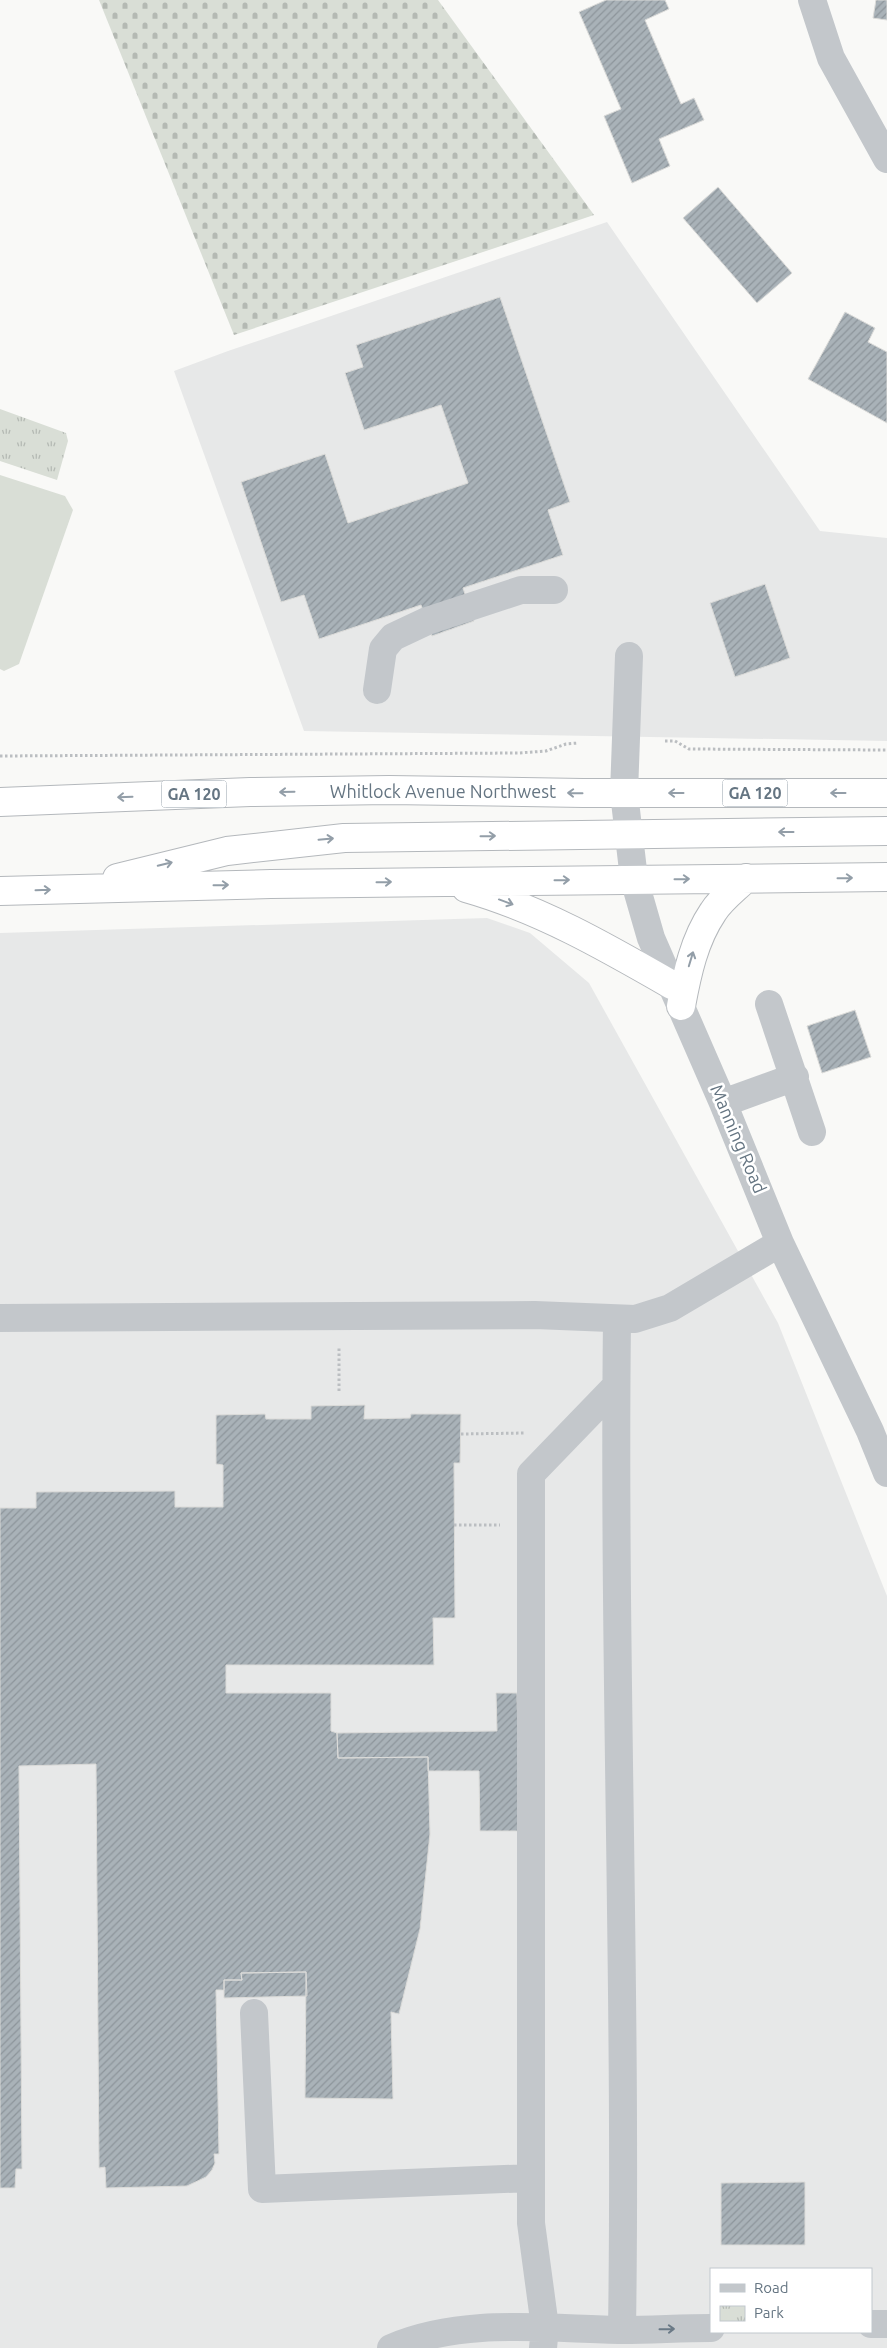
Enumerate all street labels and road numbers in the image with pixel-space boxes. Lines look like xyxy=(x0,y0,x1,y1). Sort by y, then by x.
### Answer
road number: GA 120 xyxy=(722,780,788,806)
road number: GA 120 xyxy=(162,781,226,808)
street label: Whitlock Avenue Northwest xyxy=(330,781,556,801)
street label: Manning Road xyxy=(707,1081,771,1196)

